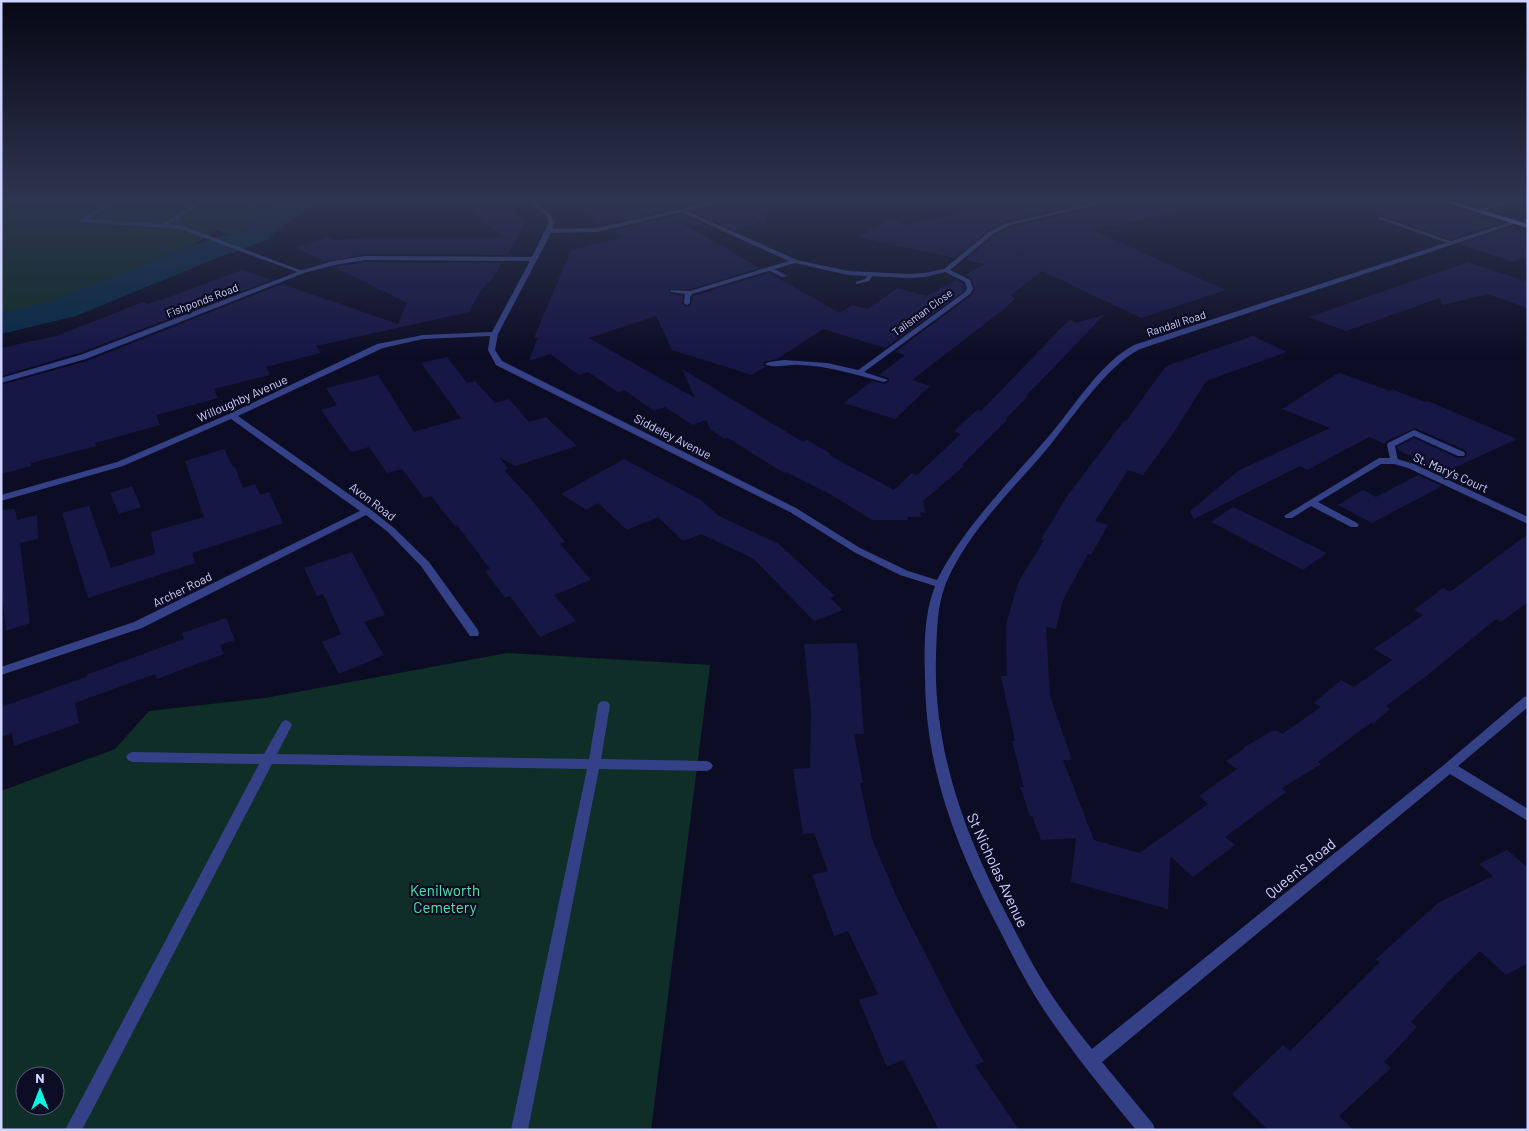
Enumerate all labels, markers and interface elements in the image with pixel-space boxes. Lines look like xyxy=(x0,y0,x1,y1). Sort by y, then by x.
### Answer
street label: Fishponds Road xyxy=(164,280,240,320)
street label: Talisman Close xyxy=(889,286,955,338)
street label: Randall Road xyxy=(1145,307,1207,339)
street label: Willoughby Avenue xyxy=(195,372,289,424)
street label: Siddeley Avenue xyxy=(632,411,714,461)
street label: St. Mary's Court xyxy=(1411,449,1491,495)
street label: Avon Road xyxy=(347,479,399,523)
street label: Archer Road xyxy=(150,569,214,609)
street label: St Nicholas Avenue xyxy=(964,810,1032,930)
street label: Queen's Road xyxy=(1261,834,1339,902)
park label: Kenilworth Cemetery xyxy=(410,881,480,916)
north arrow xyxy=(15,1066,65,1116)
text: N xyxy=(35,1069,45,1086)

